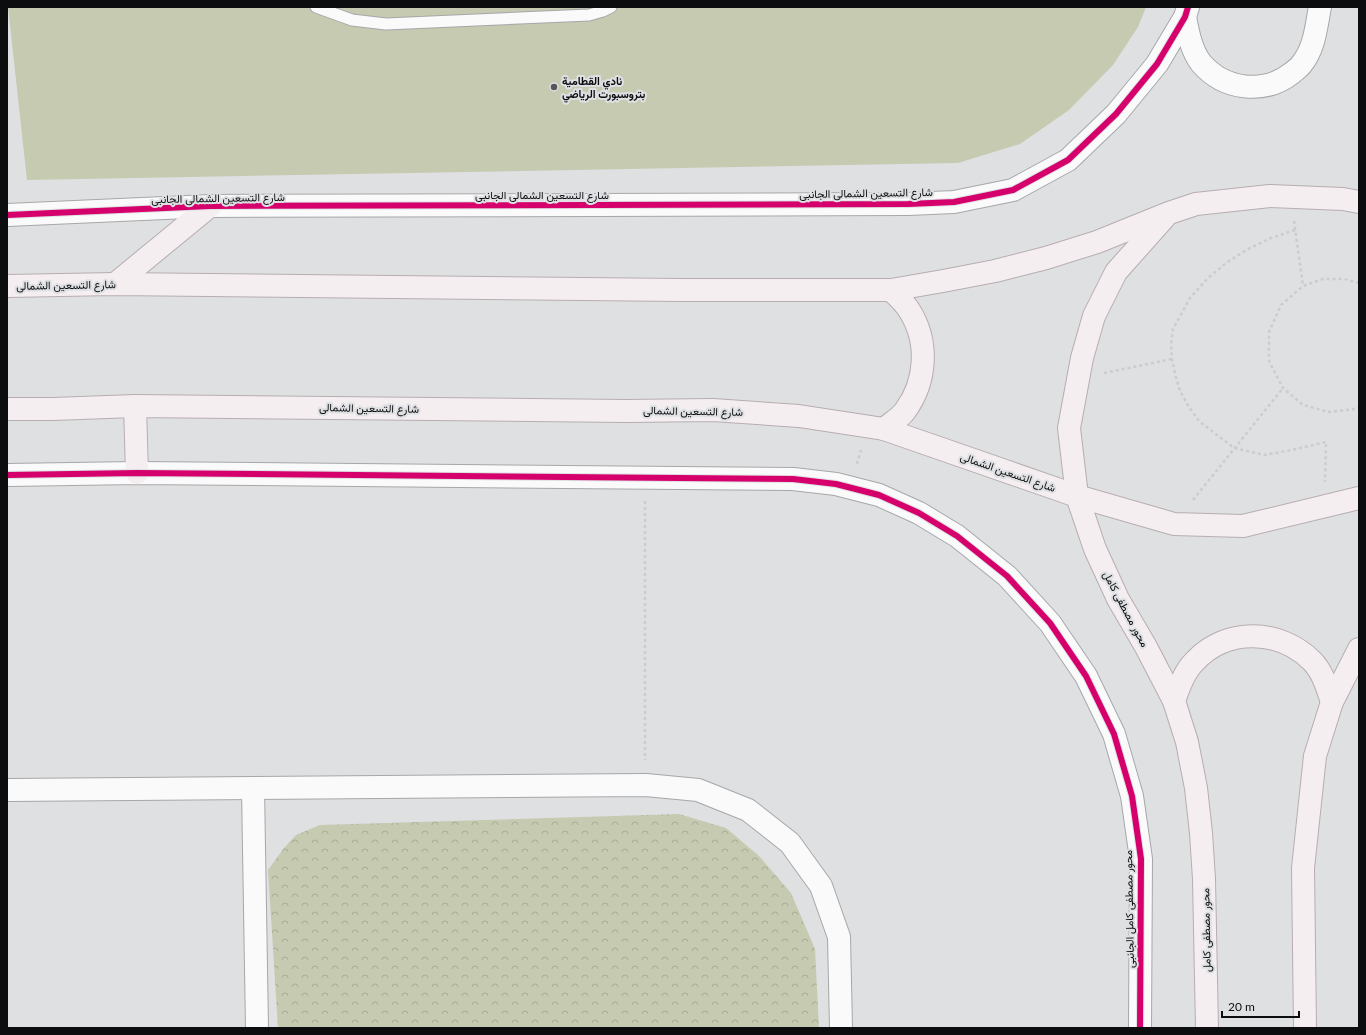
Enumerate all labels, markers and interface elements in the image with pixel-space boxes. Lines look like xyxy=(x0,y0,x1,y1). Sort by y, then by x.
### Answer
place label: نادي القطامية بتروسبورت الرياضي xyxy=(562,74,645,103)
marker: نادي القطامية بتروسبورت الرياضي xyxy=(549,82,559,92)
street label: شارع التسعين الشمالى الجانبى xyxy=(799,185,933,202)
street label: شارع التسعين الشمالى الجانبى xyxy=(475,188,609,203)
street label: شارع التسعين الشمالى الجانبى xyxy=(151,190,285,207)
street label: شارع التسعين الشمالى xyxy=(16,277,116,294)
street label: شارع التسعين الشمالى xyxy=(319,400,419,417)
street label: شارع التسعين الشمالى xyxy=(643,403,743,420)
street label: شارع التسعين الشمالى xyxy=(958,449,1058,496)
street label: محور مصطفى كامل xyxy=(1100,569,1152,649)
street label: محور مصطفى كامل الجانبى xyxy=(1121,850,1137,968)
street label: محور مصطفى كامل xyxy=(1198,888,1214,972)
scale bar xyxy=(1222,993,1299,1019)
text: 20 m xyxy=(1228,999,1255,1014)

